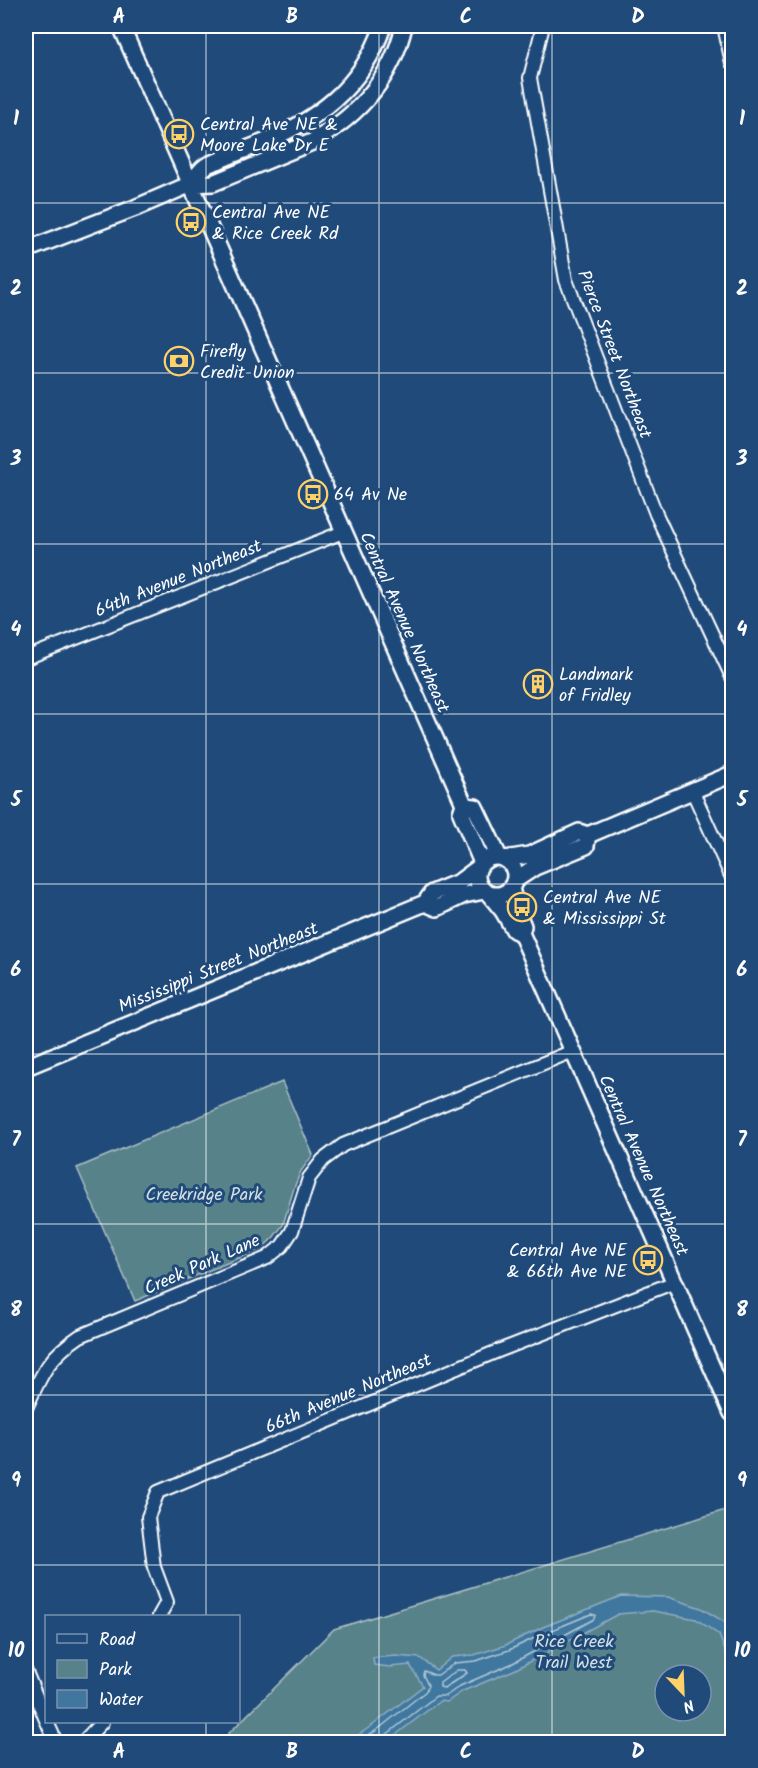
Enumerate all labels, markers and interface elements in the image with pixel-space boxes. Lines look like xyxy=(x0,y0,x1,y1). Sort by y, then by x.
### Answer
text: A xyxy=(113,2,125,34)
text: B xyxy=(286,2,298,34)
text: C xyxy=(460,2,472,34)
text: D xyxy=(631,2,645,34)
text: 1 xyxy=(13,104,19,136)
text: 1 xyxy=(739,104,745,136)
place label: Central Ave NE & Moore Lake Dr E xyxy=(200,111,338,161)
bus stop icon: Central Ave NE & Moore Lake Dr E xyxy=(163,118,195,150)
place label: Central Ave NE & Rice Creek Rd xyxy=(212,199,339,249)
bus stop icon: Central Ave NE & Rice Creek Rd xyxy=(175,206,207,238)
street label: Pierce Street Northeast xyxy=(568,266,659,444)
text: 2 xyxy=(10,274,22,306)
text: 2 xyxy=(736,274,748,306)
place label: Firefly Credit Union xyxy=(200,338,295,388)
bank icon: Firefly Credit Union xyxy=(163,345,195,377)
text: 3 xyxy=(10,444,22,476)
text: 3 xyxy=(736,444,748,476)
bus stop icon: 64 Av Ne xyxy=(297,478,329,510)
place label: 64 Av Ne xyxy=(334,481,407,510)
street label: Central Avenue Northeast xyxy=(351,527,457,719)
street label: 64th Avenue Northeast xyxy=(91,532,267,626)
text: 4 xyxy=(11,615,22,647)
text: 4 xyxy=(737,615,748,647)
place label: Landmark of Fridley xyxy=(559,661,634,711)
building icon: Landmark of Fridley xyxy=(522,668,554,700)
text: 5 xyxy=(10,785,23,817)
text: 5 xyxy=(736,785,749,817)
place label: Central Ave NE & Mississippi St xyxy=(543,884,667,934)
bus stop icon: Central Ave NE & Mississippi St xyxy=(506,891,538,923)
street label: Mississippi Street Northeast xyxy=(114,915,324,1022)
text: 6 xyxy=(11,955,22,987)
text: 6 xyxy=(737,955,748,987)
street label: Central Avenue Northeast xyxy=(590,1070,696,1262)
text: 7 xyxy=(11,1125,21,1157)
text: 7 xyxy=(737,1125,747,1157)
park label: Creekridge Park xyxy=(145,1181,263,1210)
street label: Creek Park Lane xyxy=(140,1227,265,1304)
place label: Central Ave NE & 66th Ave NE xyxy=(507,1237,627,1287)
bus stop icon: Central Ave NE & 66th Ave NE xyxy=(632,1244,664,1276)
text: 8 xyxy=(10,1295,22,1327)
text: 8 xyxy=(736,1295,748,1327)
street label: 66th Avenue Northeast xyxy=(261,1346,437,1443)
text: 9 xyxy=(11,1466,21,1498)
text: 9 xyxy=(737,1466,747,1498)
legend xyxy=(45,1615,240,1723)
text: Road xyxy=(99,1626,136,1655)
park label: Rice Creek Trail West xyxy=(534,1628,614,1678)
text: 10 xyxy=(8,1636,25,1668)
text: 10 xyxy=(734,1636,751,1668)
text: Park xyxy=(99,1656,132,1685)
north arrow xyxy=(653,1663,713,1723)
text: Water xyxy=(99,1686,144,1715)
text: N xyxy=(679,1692,698,1719)
text: A xyxy=(113,1737,125,1768)
text: B xyxy=(286,1737,298,1768)
text: C xyxy=(460,1737,472,1768)
text: D xyxy=(631,1737,645,1768)

